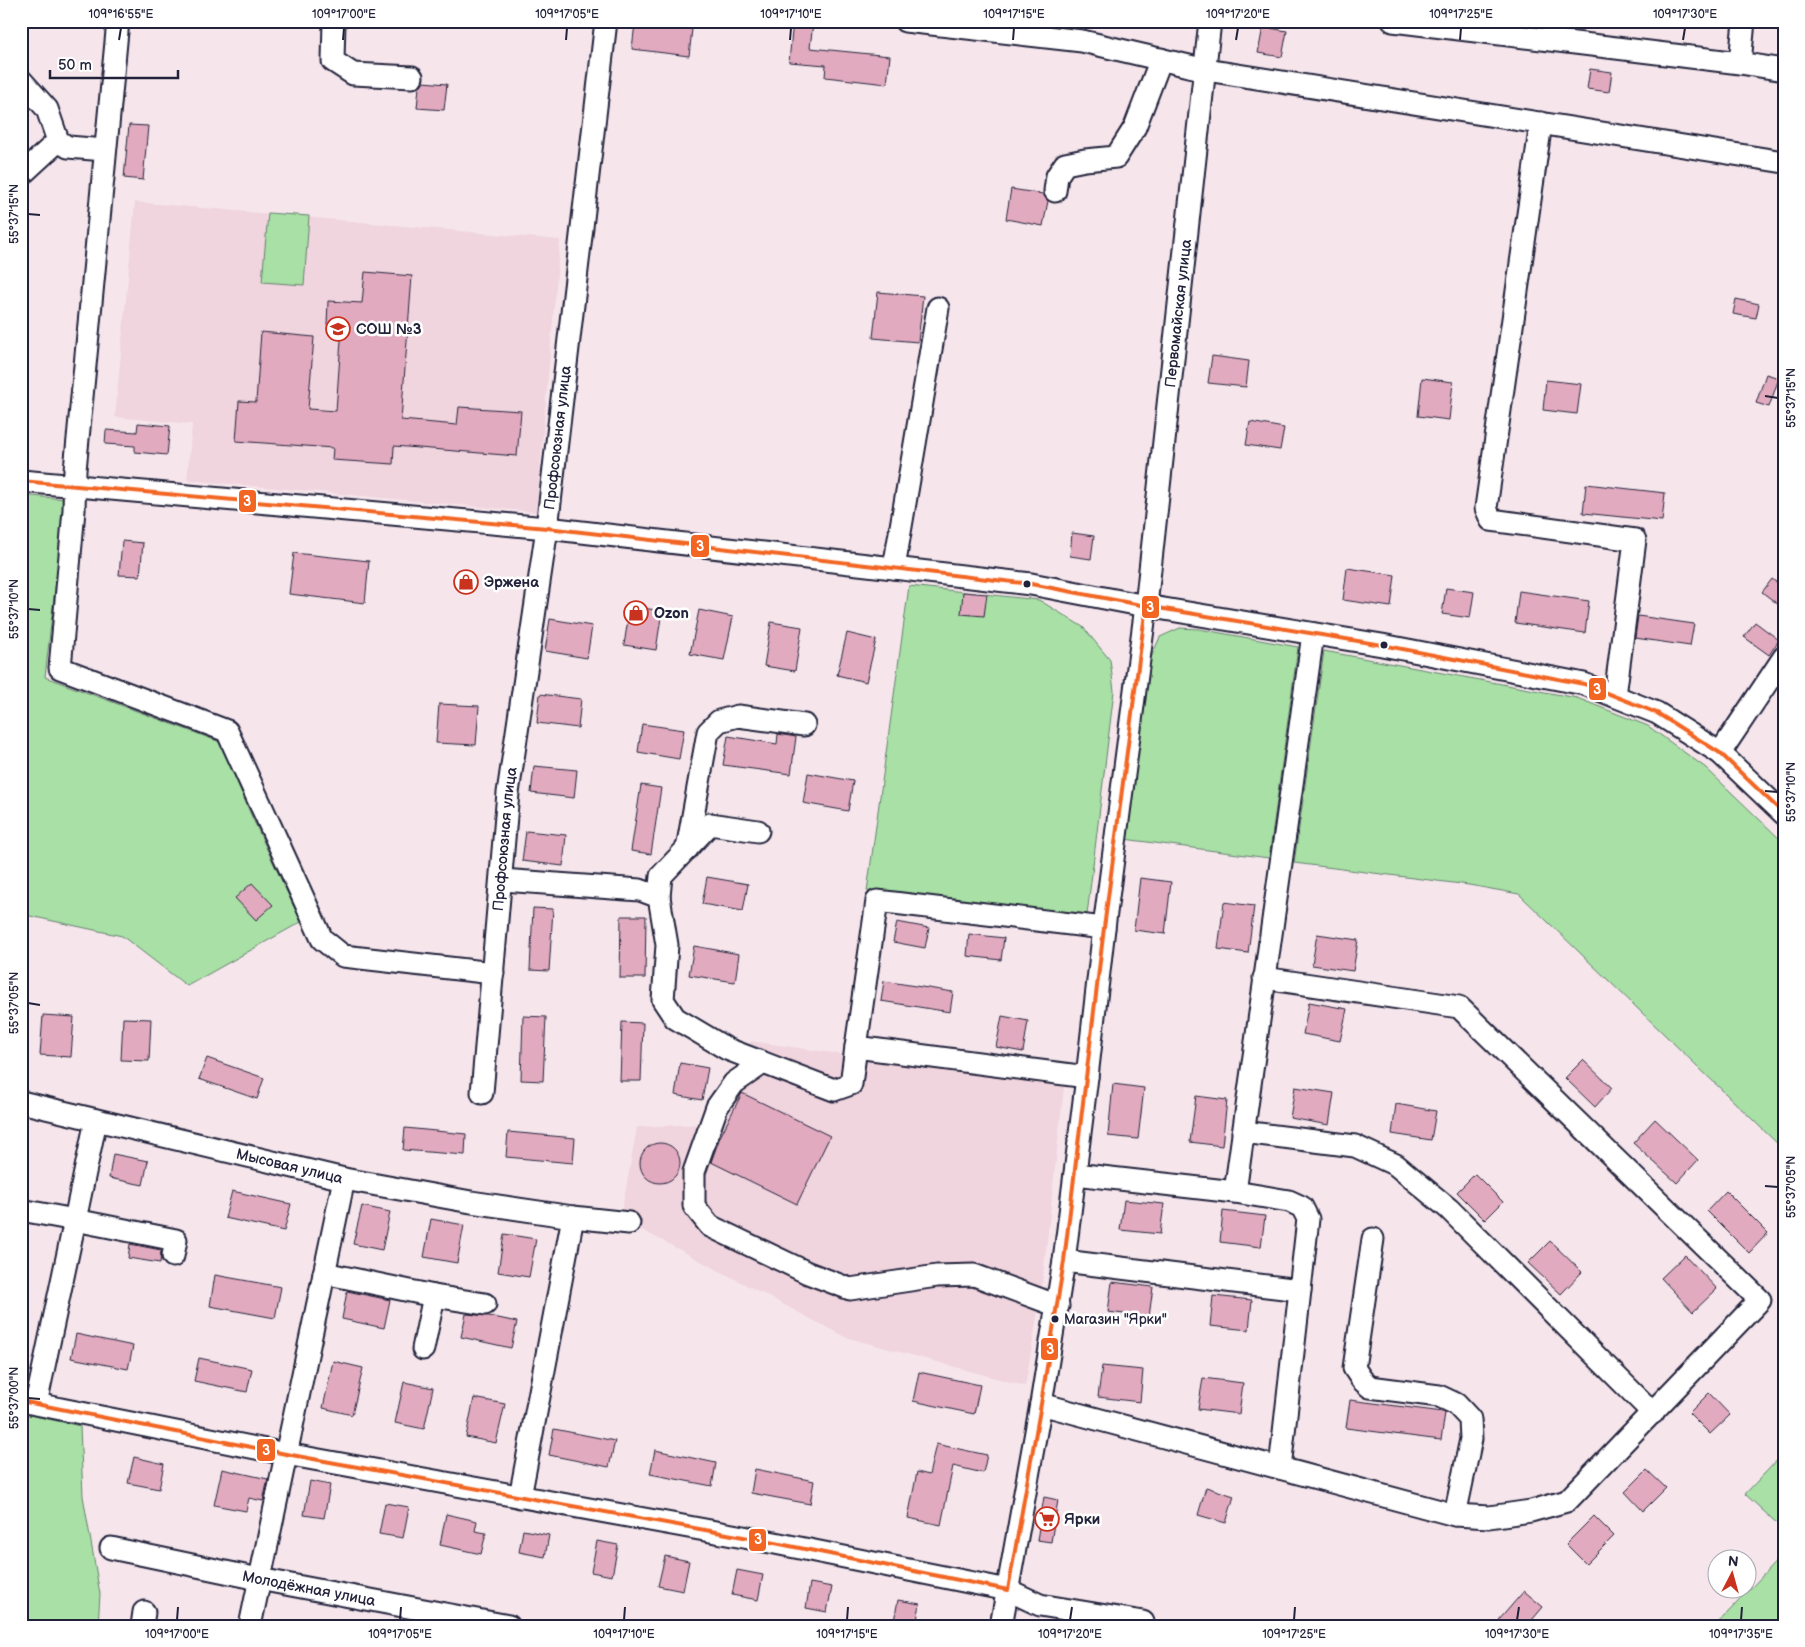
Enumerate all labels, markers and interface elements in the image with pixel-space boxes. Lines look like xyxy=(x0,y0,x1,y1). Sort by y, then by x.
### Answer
text: 109°16'55"E xyxy=(89,7,154,22)
text: 109°17'00"E xyxy=(312,7,376,22)
text: 109°17'05"E xyxy=(535,7,599,22)
text: 109°17'10"E xyxy=(760,7,822,22)
text: 109°17'15"E xyxy=(983,7,1045,22)
text: 109°17'20"E xyxy=(1206,7,1270,22)
text: 109°17'25"E xyxy=(1429,7,1493,22)
text: 109°17'30"E xyxy=(1653,7,1717,22)
scale bar xyxy=(50,48,178,80)
text: 50 m xyxy=(58,56,92,75)
text: 55°37'15"N xyxy=(7,184,22,244)
street label: Первомайская улица xyxy=(1160,238,1196,388)
school or university icon: СОШ №3 xyxy=(325,316,351,342)
place label: СОШ №3 xyxy=(356,320,422,339)
street label: Профсоюзная улица xyxy=(540,364,575,511)
text: 55°37'15"N xyxy=(1784,368,1799,428)
line badge: 3 xyxy=(238,489,257,513)
text: 3 xyxy=(243,493,251,510)
line badge: 3 xyxy=(690,534,710,558)
text: 3 xyxy=(696,538,704,555)
shop icon: Эржена xyxy=(453,569,479,595)
place label: Эржена xyxy=(484,573,539,592)
text: 55°37'10"N xyxy=(7,579,22,639)
unlabelled marker xyxy=(1022,579,1032,589)
line badge: 3 xyxy=(1141,595,1160,619)
text: 3 xyxy=(1146,599,1154,616)
shop icon: Ozon xyxy=(623,600,649,626)
place label: Ozon xyxy=(654,604,689,623)
unlabelled marker xyxy=(1379,640,1389,650)
line badge: 3 xyxy=(1588,677,1607,701)
text: 3 xyxy=(1593,681,1601,698)
text: 55°37'10"N xyxy=(1784,762,1799,822)
street label: Профсоюзная улица xyxy=(488,765,521,912)
text: 55°37'05"N xyxy=(7,972,22,1034)
street label: Мысовая улица xyxy=(234,1144,345,1188)
text: 55°37'05"N xyxy=(1784,1156,1799,1218)
place label: Магазин "Ярки" xyxy=(1064,1311,1167,1328)
marker: Магазин "Ярки" xyxy=(1050,1314,1060,1324)
line badge: 3 xyxy=(1040,1337,1059,1361)
text: 3 xyxy=(1046,1341,1054,1358)
text: 55°37'00"N xyxy=(7,1367,22,1429)
line badge: 3 xyxy=(256,1438,276,1462)
text: 3 xyxy=(262,1442,270,1459)
supermarket icon: Ярки xyxy=(1034,1506,1060,1532)
place label: Ярки xyxy=(1064,1510,1100,1529)
line badge: 3 xyxy=(748,1528,767,1552)
text: 3 xyxy=(754,1531,762,1548)
north arrow xyxy=(1708,1550,1758,1600)
text: N xyxy=(1727,1553,1739,1571)
street label: Молодёжная улица xyxy=(241,1566,377,1610)
text: 109°17'00"E xyxy=(145,1627,209,1642)
text: 109°17'05"E xyxy=(368,1627,432,1642)
text: 109°17'10"E xyxy=(593,1627,655,1642)
text: 109°17'15"E xyxy=(816,1627,878,1642)
text: 109°17'20"E xyxy=(1038,1627,1102,1642)
text: 109°17'25"E xyxy=(1262,1627,1326,1642)
text: 109°17'30"E xyxy=(1485,1627,1549,1642)
text: 109°17'35"E xyxy=(1709,1627,1773,1642)

